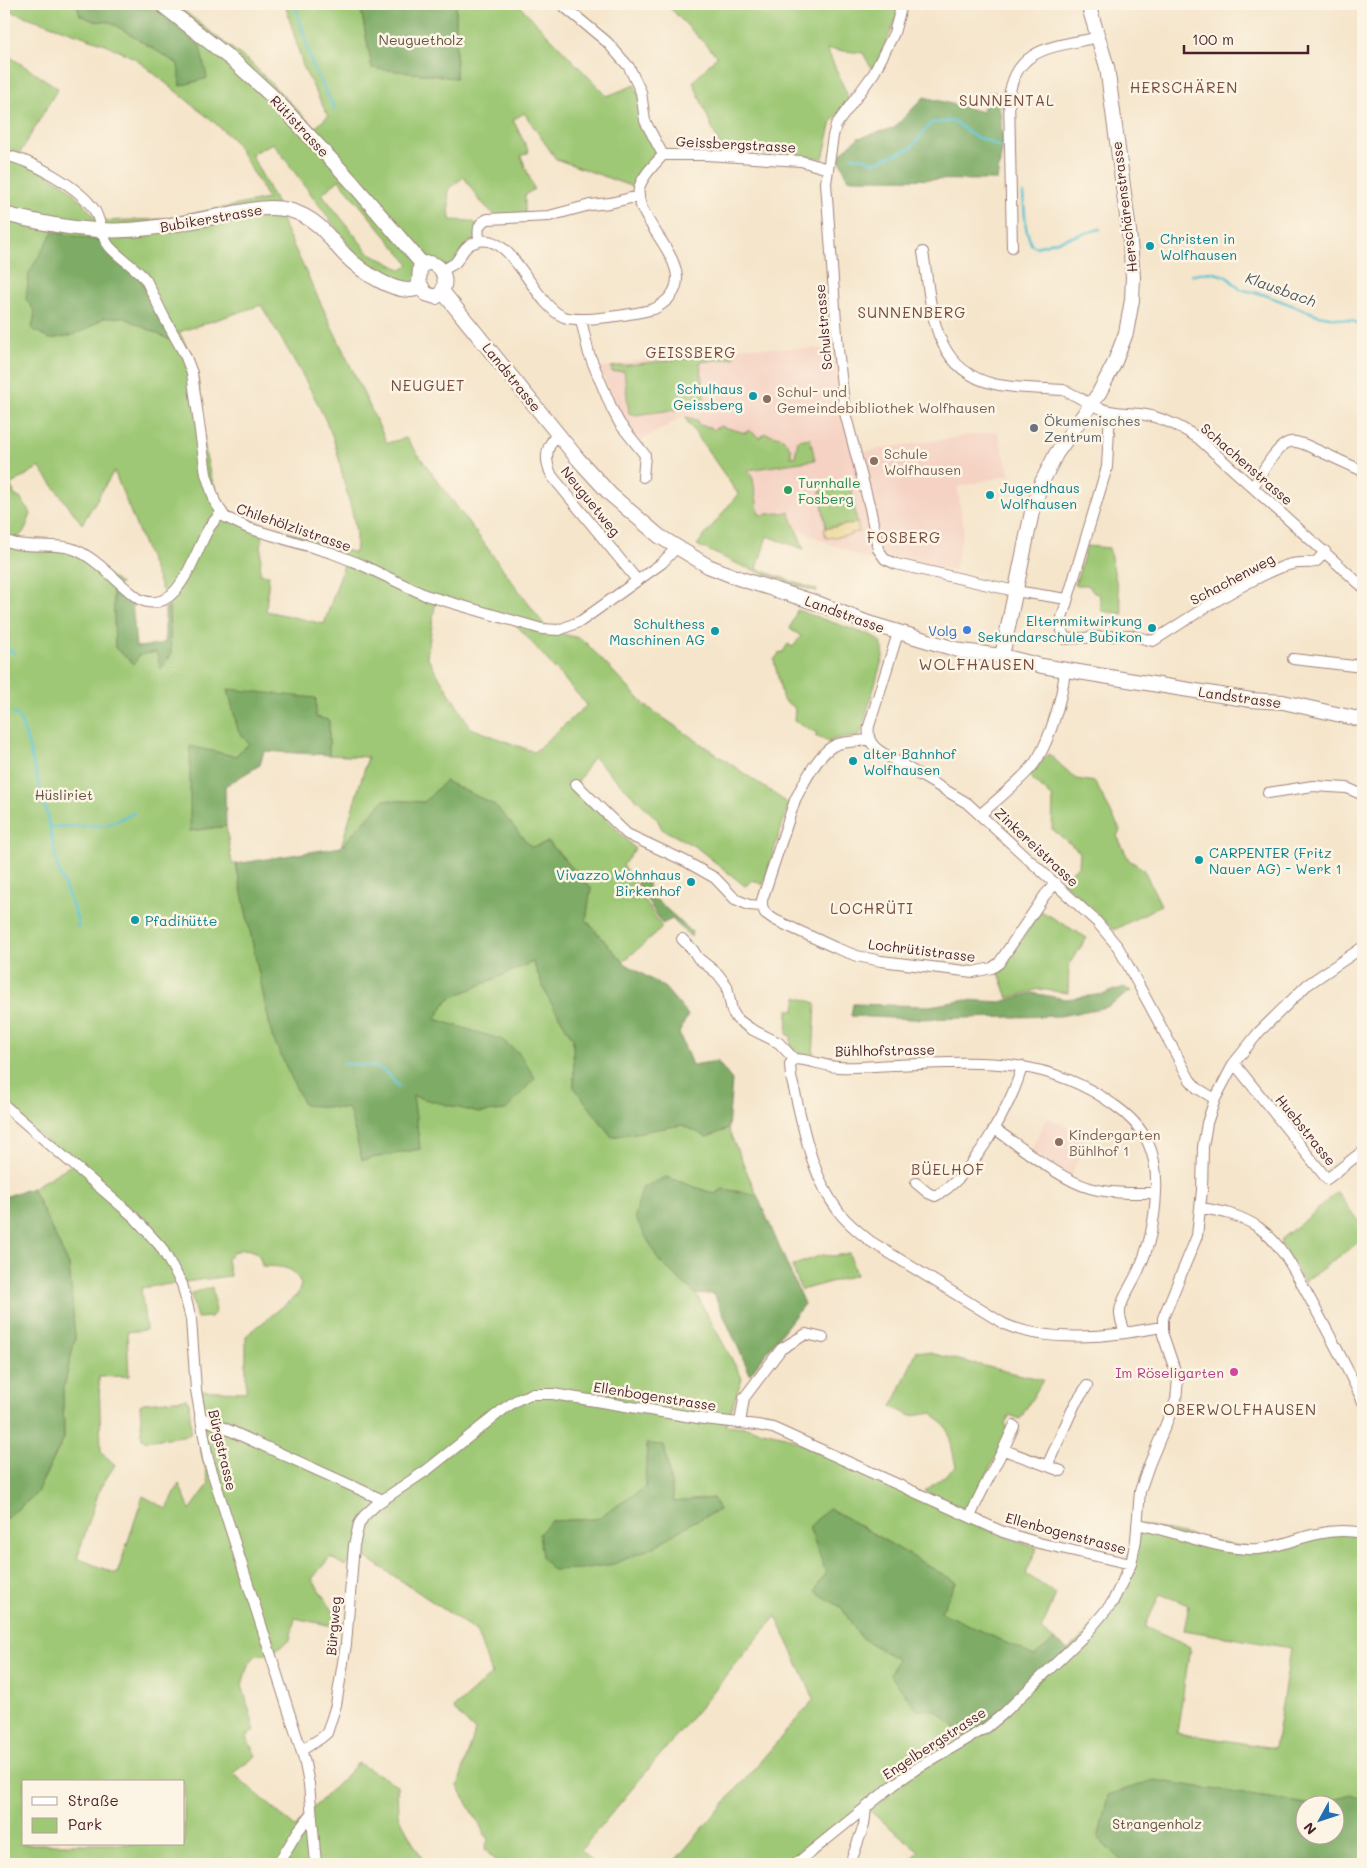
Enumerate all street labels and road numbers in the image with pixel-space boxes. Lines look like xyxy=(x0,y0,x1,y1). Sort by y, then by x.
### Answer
street label: Rütistrasse xyxy=(266,91,334,161)
street label: Geissbergstrasse xyxy=(675,131,797,157)
street label: Herschärenstrasse xyxy=(1107,140,1141,274)
street label: Bubikerstrasse xyxy=(158,200,264,236)
street label: Schulstrasse xyxy=(810,283,836,371)
street label: Landstrasse xyxy=(478,338,546,416)
street label: Schachenstrasse xyxy=(1197,419,1297,509)
street label: Neuguetweg xyxy=(557,462,625,540)
street label: Chilehölzlistrasse xyxy=(234,498,354,556)
street label: Schachenweg xyxy=(1187,549,1277,609)
street label: Landstrasse xyxy=(802,591,888,637)
street label: Landstrasse xyxy=(1197,682,1283,712)
street label: Zinkereistrasse xyxy=(991,803,1083,891)
street label: Lochrütistrasse xyxy=(867,934,977,966)
street label: Bühlhofstrasse xyxy=(835,1040,935,1060)
street label: Huebstrasse xyxy=(1271,1091,1341,1169)
street label: Ellenbogenstrasse xyxy=(592,1377,718,1415)
street label: Bürgstrasse xyxy=(204,1408,242,1492)
street label: Ellenbogenstrasse xyxy=(1004,1508,1128,1558)
street label: Bürgweg xyxy=(321,1596,345,1656)
street label: Engelbergstrasse xyxy=(879,1702,989,1784)

